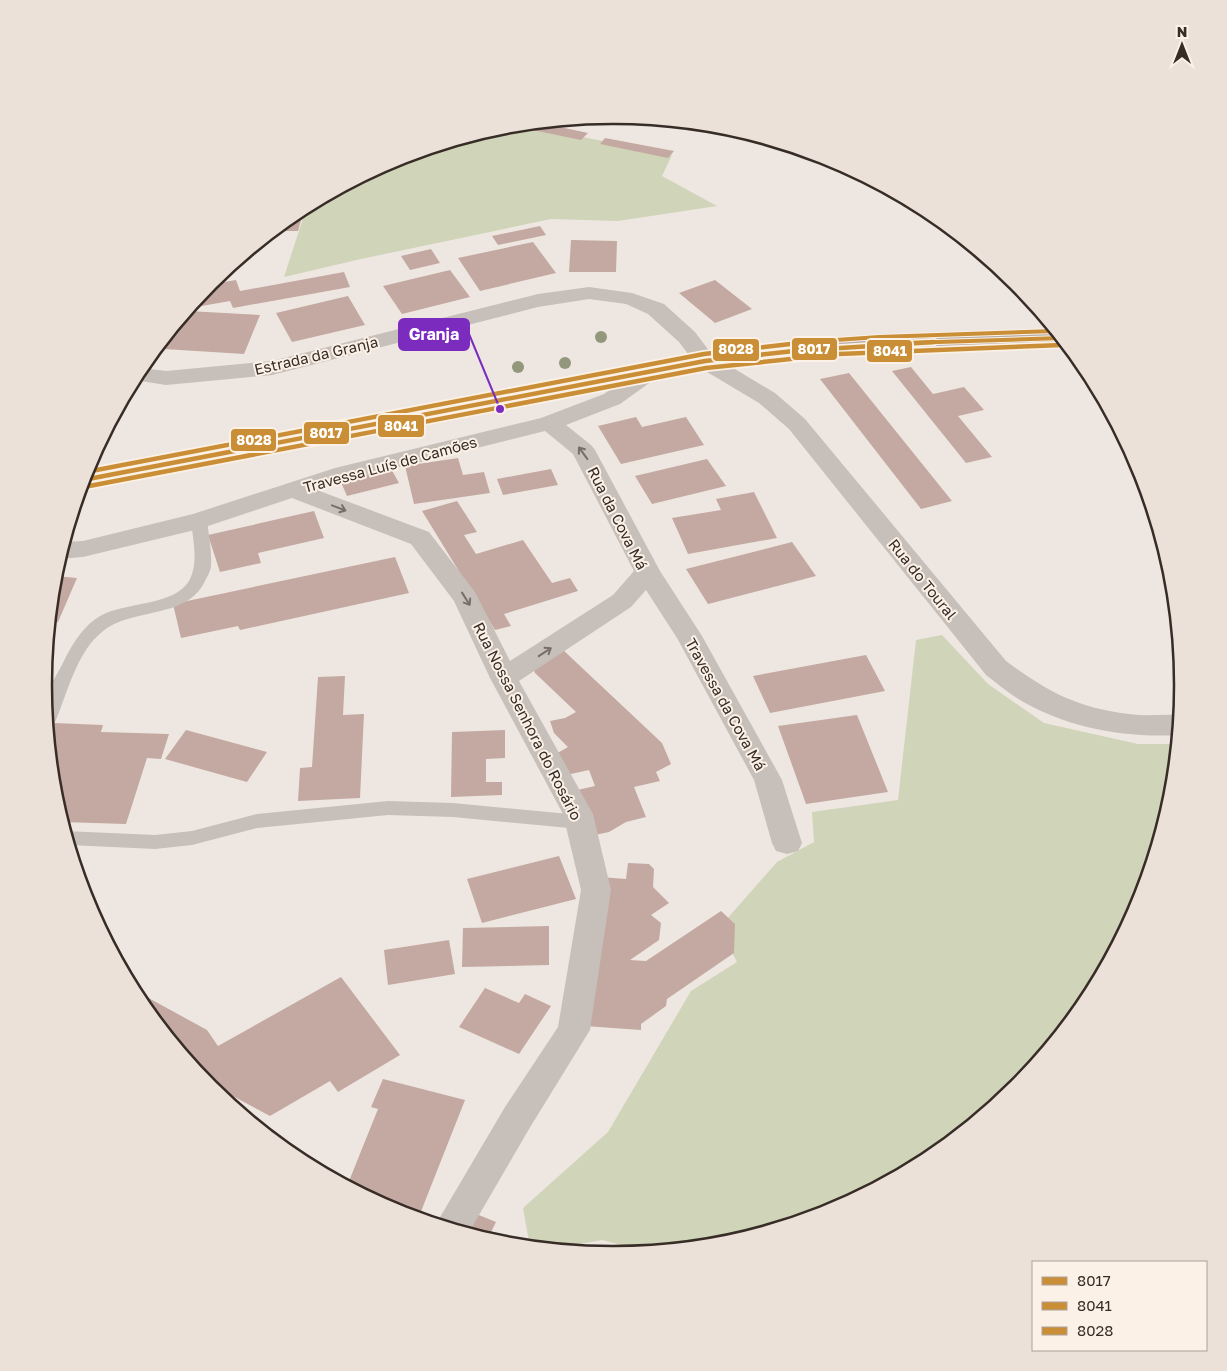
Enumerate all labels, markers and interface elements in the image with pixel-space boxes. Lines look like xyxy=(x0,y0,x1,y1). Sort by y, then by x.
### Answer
north arrow xyxy=(1157,20,1207,70)
text: N xyxy=(1177,23,1187,40)
callout: Granja xyxy=(399,319,469,350)
text: Granja xyxy=(409,324,459,344)
street label: Estrada da Granja xyxy=(252,332,380,378)
line badge: 8017 xyxy=(791,337,838,361)
line badge: 8028 xyxy=(712,338,760,362)
line badge: 8041 xyxy=(866,339,913,363)
text: 8028 xyxy=(718,340,754,357)
text: 8017 xyxy=(798,340,831,357)
text: 8041 xyxy=(873,342,907,359)
line badge: 8041 xyxy=(377,414,425,438)
text: 8041 xyxy=(384,417,418,434)
line badge: 8017 xyxy=(303,421,350,445)
text: 8017 xyxy=(310,424,343,441)
line badge: 8028 xyxy=(230,428,277,452)
text: 8028 xyxy=(236,431,272,448)
street label: Travessa Luís de Camões xyxy=(301,432,479,496)
one-way arrow xyxy=(578,446,588,460)
street label: Rua da Cova Má xyxy=(584,464,652,572)
one-way arrow xyxy=(331,504,346,513)
street label: Rua do Toural xyxy=(885,535,961,623)
one-way arrow xyxy=(461,591,471,605)
street label: Rua Nossa Senhora do Rosário xyxy=(470,619,586,823)
street label: Travessa da Cova Má xyxy=(682,635,770,773)
one-way arrow xyxy=(538,646,552,657)
legend xyxy=(1032,1261,1207,1351)
text: 8017 xyxy=(1077,1271,1111,1289)
text: 8041 xyxy=(1077,1296,1112,1314)
text: 8028 xyxy=(1077,1321,1113,1339)

